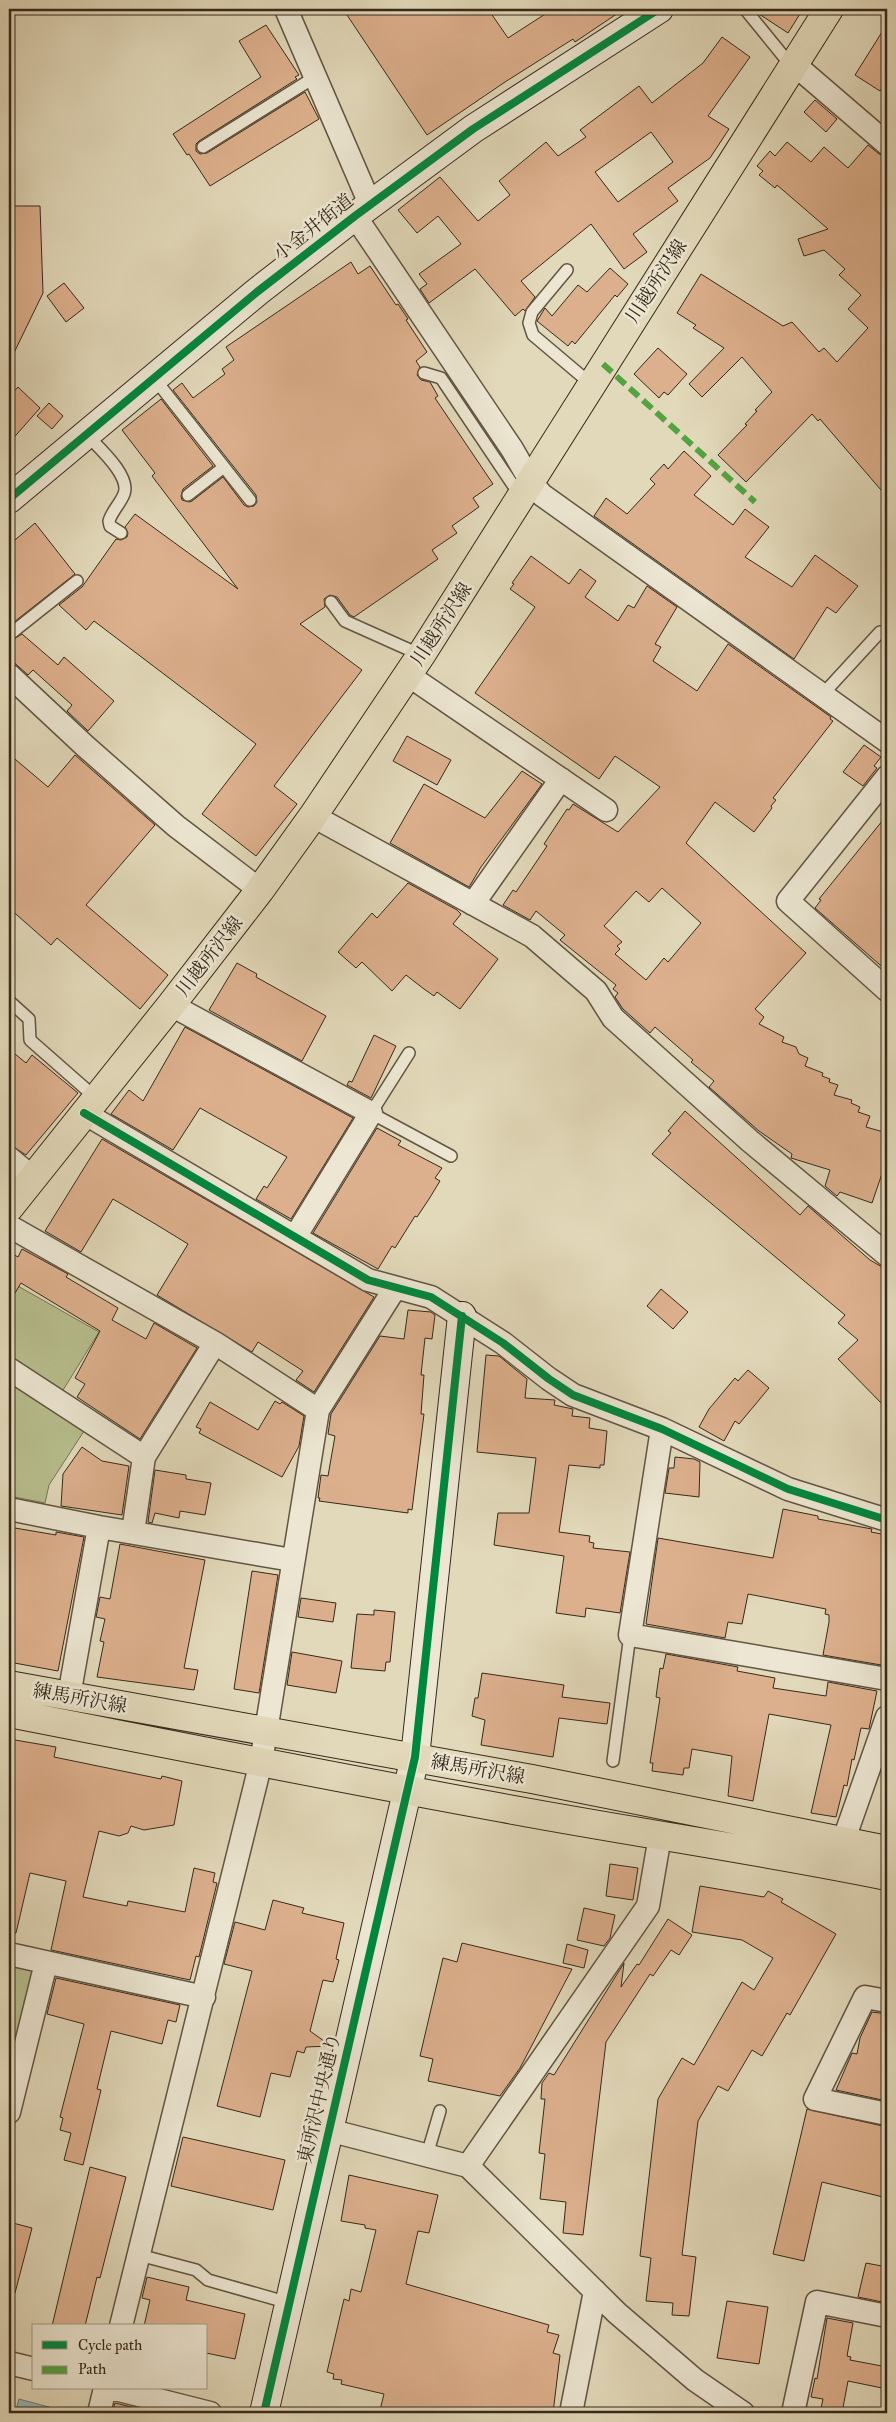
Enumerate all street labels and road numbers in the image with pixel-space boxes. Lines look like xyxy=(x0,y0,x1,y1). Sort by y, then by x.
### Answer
street label: 小金井街道 xyxy=(268,189,358,265)
street label: 川越所沢線 xyxy=(620,235,692,327)
street label: 川越所沢線 xyxy=(405,578,477,670)
street label: 川越所沢線 xyxy=(171,911,247,1001)
street label: 練馬所沢線 xyxy=(31,1678,129,1718)
street label: 練馬所沢線 xyxy=(429,1749,527,1789)
street label: 東所沢中央通り xyxy=(293,2031,345,2165)

